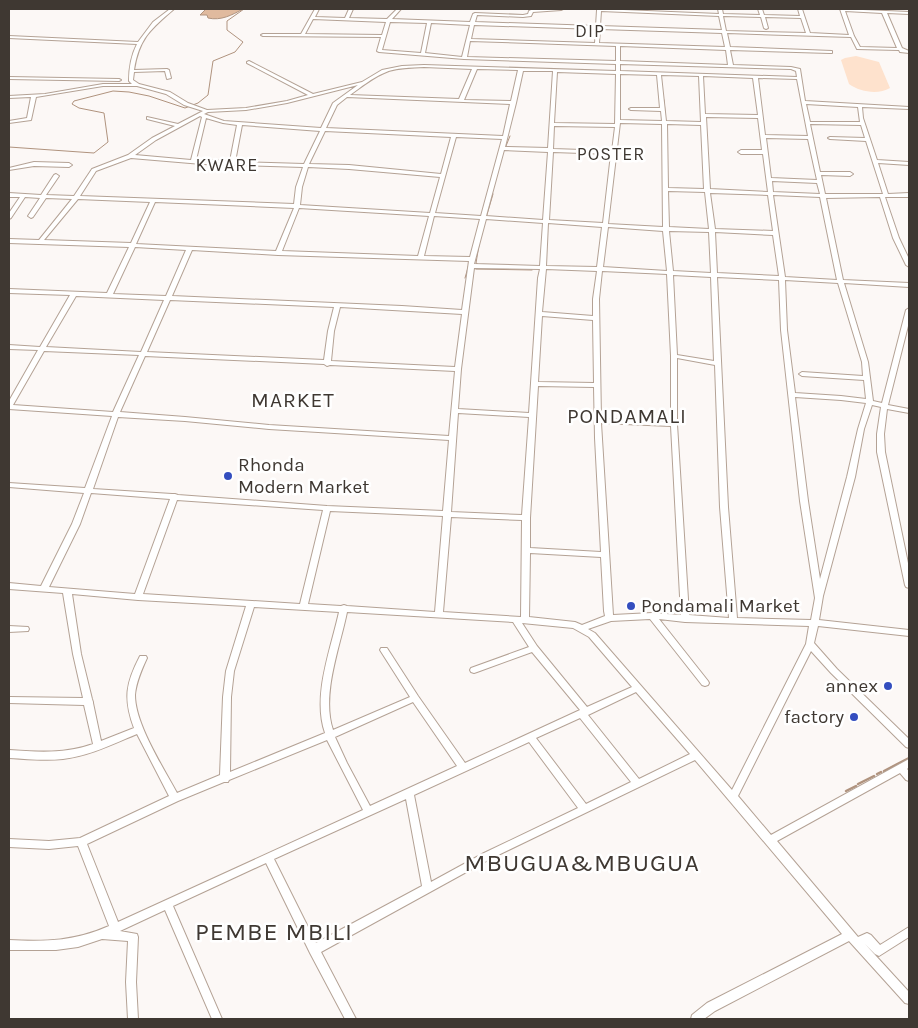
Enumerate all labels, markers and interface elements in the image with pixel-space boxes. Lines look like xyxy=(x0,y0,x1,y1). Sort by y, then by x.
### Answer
district label: DIP xyxy=(575,20,605,42)
district label: POSTER xyxy=(577,143,645,165)
district label: KWARE xyxy=(196,154,258,176)
district label: MARKET xyxy=(251,388,335,412)
district label: PONDAMALI xyxy=(567,404,687,428)
place label: Rhonda Modern Market xyxy=(238,454,369,498)
marker: Rhonda Modern Market xyxy=(222,470,234,482)
place label: Pondamali Market xyxy=(641,595,800,617)
marker: Pondamali Market xyxy=(625,600,637,612)
place label: annex xyxy=(825,675,878,697)
marker: annex xyxy=(882,680,894,692)
place label: factory xyxy=(784,706,844,728)
marker: factory xyxy=(848,711,860,723)
district label: MBUGUA&MBUGUA xyxy=(464,848,700,877)
district label: PEMBE MBILI xyxy=(195,917,353,946)

